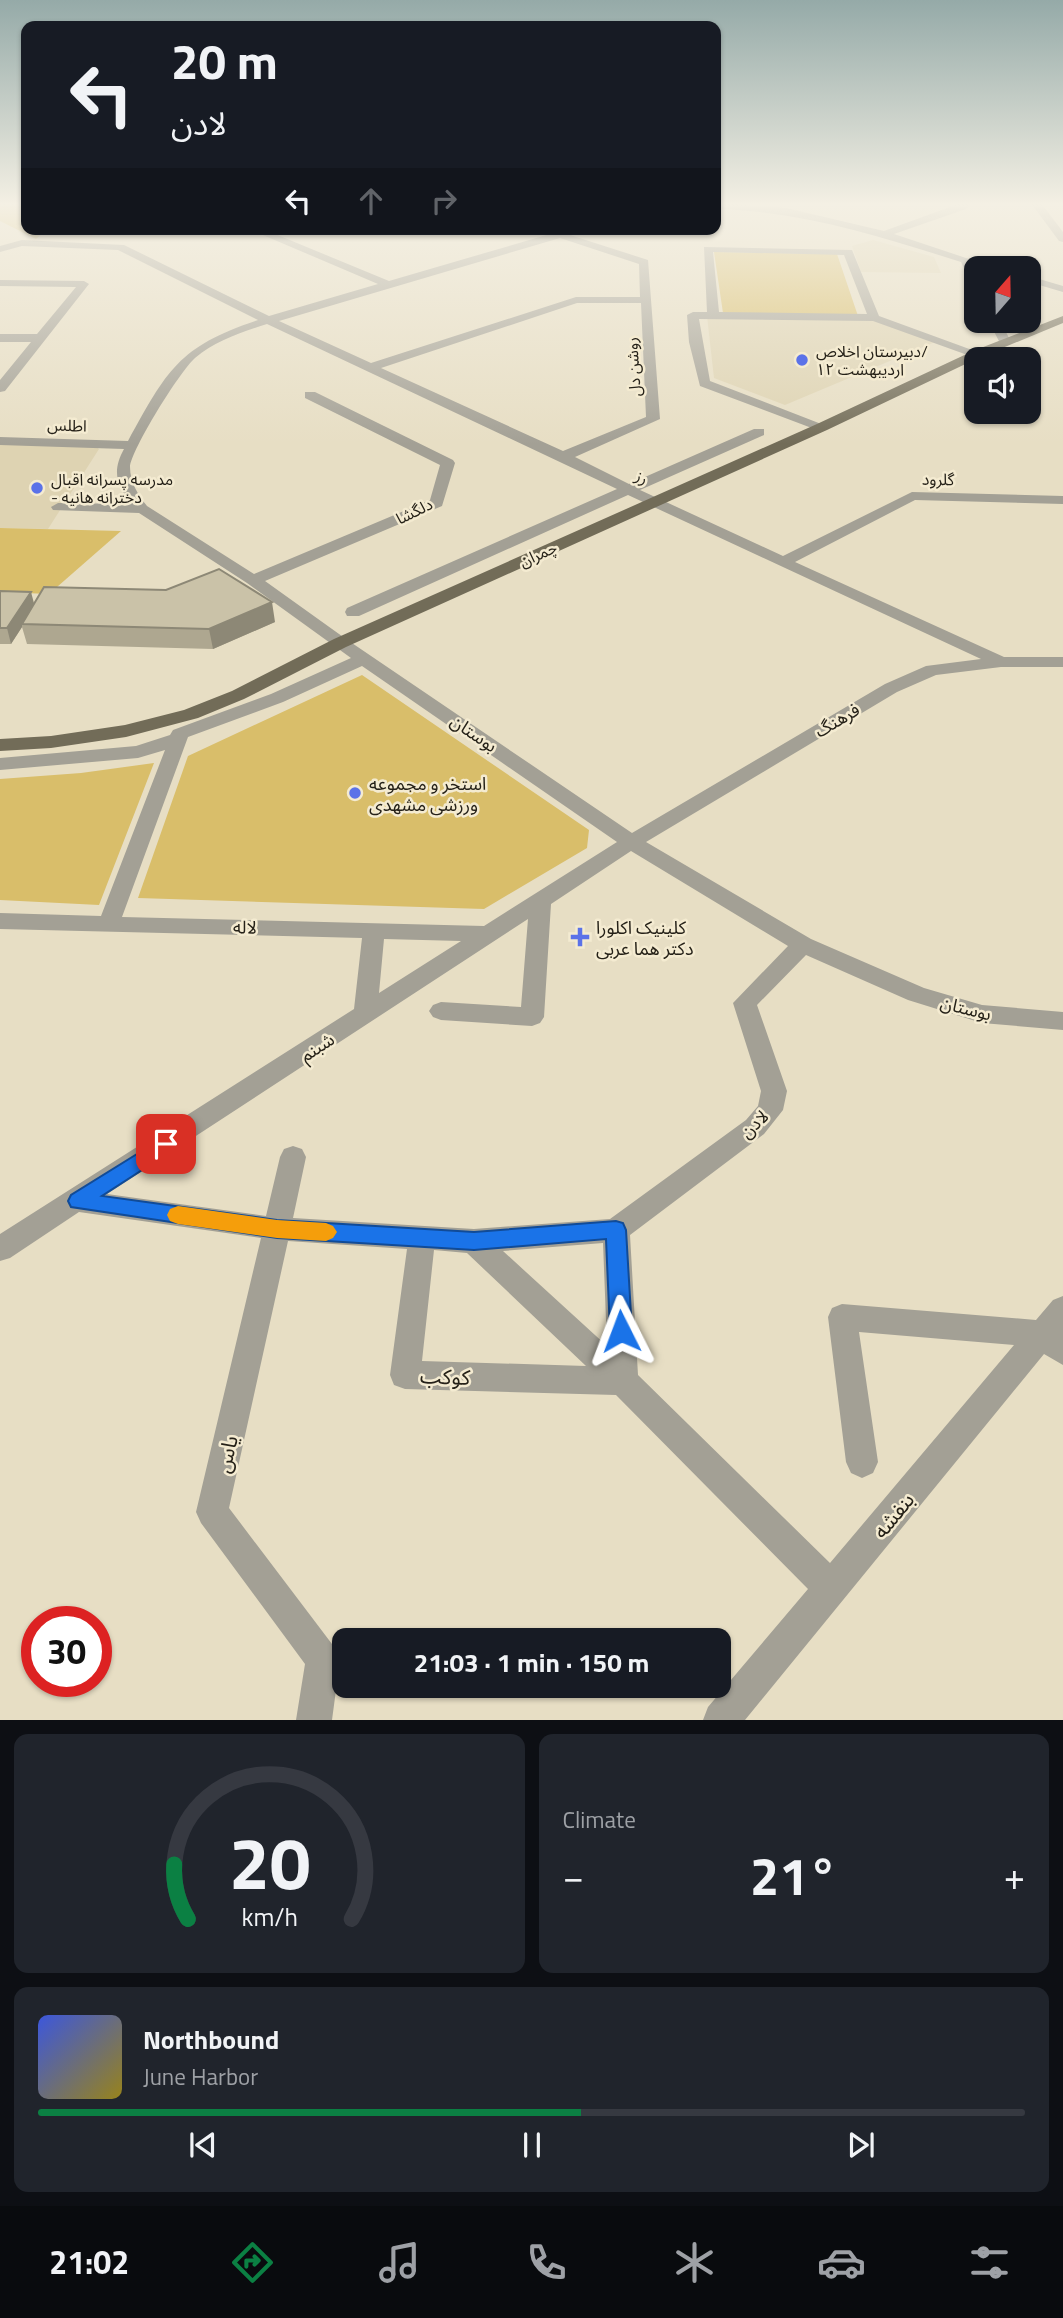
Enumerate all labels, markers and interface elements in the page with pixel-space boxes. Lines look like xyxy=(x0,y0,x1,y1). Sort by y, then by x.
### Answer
text: 20 m xyxy=(171,23,278,98)
icon: left xyxy=(56,49,147,140)
text: لادن xyxy=(171,99,227,147)
icon: left xyxy=(279,182,317,220)
icon: ahead xyxy=(352,182,390,220)
icon: right xyxy=(425,182,463,220)
north arrow xyxy=(964,256,1041,332)
map controls xyxy=(964,256,1041,424)
street label: روشن دل xyxy=(619,336,647,398)
place label: دبیرستان اخلاص/ ۱۲ اردیبهشت xyxy=(816,339,928,381)
button: sound xyxy=(964,347,1041,424)
marker: دبیرستان اخلاص/ ۱۲ اردیبهشت xyxy=(794,352,810,368)
street label: اطلس xyxy=(47,412,87,438)
street label: رز xyxy=(630,463,653,490)
place label: مدرسه پسرانه اقبال - دخترانه هانیه xyxy=(51,467,173,509)
street label: گلرود xyxy=(922,467,955,491)
marker: مدرسه پسرانه اقبال - دخترانه هانیه xyxy=(29,480,45,496)
street label: دلگشا xyxy=(392,492,436,530)
street label: چمران xyxy=(515,535,561,573)
street label: فرهنگ xyxy=(809,696,865,744)
street label: بوستان xyxy=(445,707,503,759)
place label: استخر و مجموعه ورزشی مشهدی xyxy=(369,770,486,818)
marker: استخر و مجموعه ورزشی مشهدی xyxy=(347,785,363,801)
street label: لاله xyxy=(233,913,257,941)
place label: کلینیک اکلورا دکتر هما عربی xyxy=(596,914,693,962)
marker: کلینیک اکلورا دکتر هما عربی xyxy=(570,927,590,947)
street label: بوستان xyxy=(938,989,994,1027)
street label: شبنم xyxy=(294,1026,340,1068)
street label: لادن xyxy=(733,1103,775,1145)
pin xyxy=(136,1114,196,1174)
icon: arrive xyxy=(147,1125,185,1163)
position arrow xyxy=(584,1294,658,1368)
street label: کوکب xyxy=(419,1359,471,1393)
street label: یاس xyxy=(206,1432,246,1476)
street label: بنفشه xyxy=(864,1485,922,1545)
speed limit sign: 30 xyxy=(21,1606,112,1697)
text: 21:03 · 1 min · 150 m xyxy=(414,1643,649,1682)
text: Climate xyxy=(563,1802,636,1837)
text: 20 xyxy=(228,1808,310,1918)
text: 21° xyxy=(750,1836,837,1915)
text: − xyxy=(563,1847,584,1905)
text: + xyxy=(1004,1847,1025,1905)
text: km/h xyxy=(241,1898,298,1936)
text: Northbound xyxy=(143,2020,279,2059)
text: June Harbor xyxy=(143,2059,258,2094)
icon: previous xyxy=(184,2126,222,2164)
icon: pause xyxy=(513,2126,551,2164)
icon: next xyxy=(842,2126,880,2164)
text: 21:02 xyxy=(49,2238,129,2286)
icon: directions xyxy=(228,2238,277,2287)
icon: music xyxy=(375,2238,424,2287)
icon: phone xyxy=(522,2238,571,2287)
icon: climate xyxy=(670,2238,719,2287)
icon: car xyxy=(817,2238,866,2287)
icon: filters xyxy=(965,2238,1014,2287)

